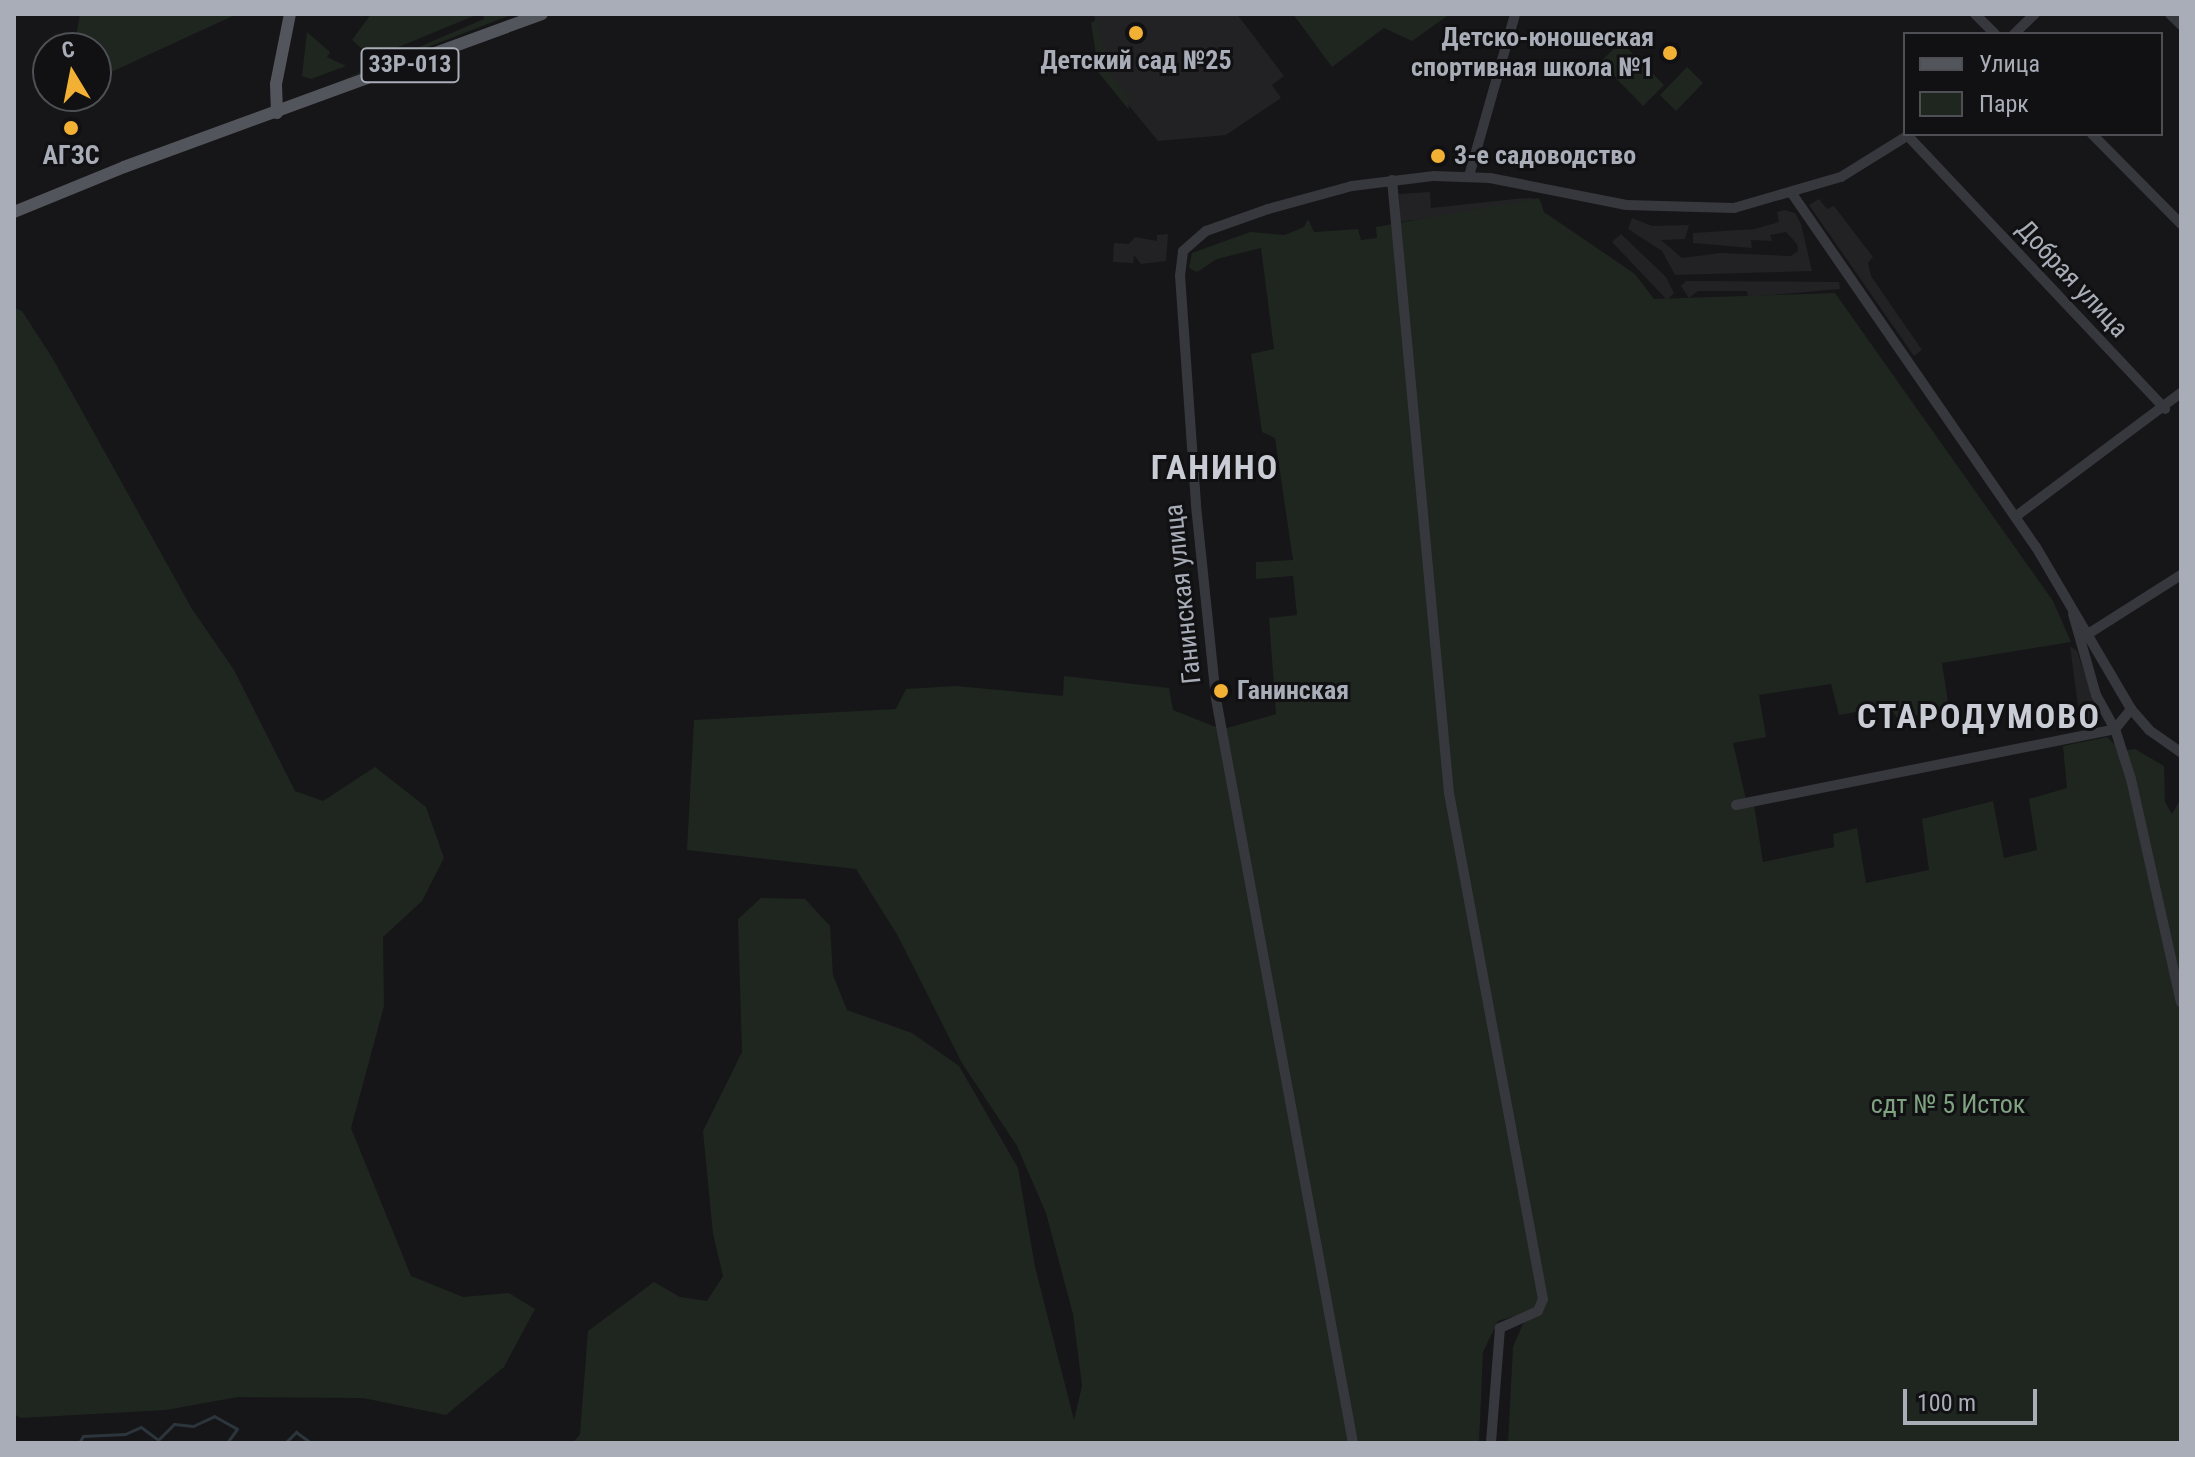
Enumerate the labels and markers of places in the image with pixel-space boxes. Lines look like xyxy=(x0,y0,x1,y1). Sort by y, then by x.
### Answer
place label: Детско-юношеская спортивная школа №1 xyxy=(1411,22,1654,84)
marker: Детский сад №25 xyxy=(1127,24,1145,42)
marker: Детско-юношеская спортивная школа №1 xyxy=(1661,44,1679,62)
place label: Детский сад №25 xyxy=(1040,45,1232,77)
marker: АГЗС xyxy=(62,119,80,137)
place label: АГЗС xyxy=(42,140,100,172)
place label: 3-е садоводство xyxy=(1454,140,1636,172)
marker: 3-е садоводство xyxy=(1429,147,1447,165)
place label: Ганинская xyxy=(1237,675,1349,707)
marker: Ганинская xyxy=(1212,682,1230,700)

